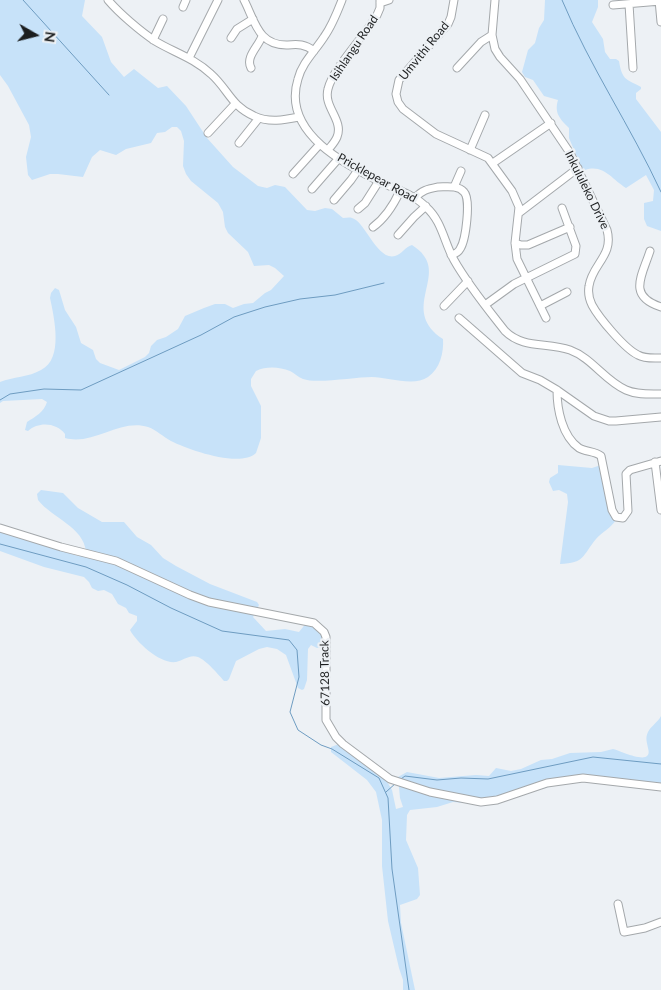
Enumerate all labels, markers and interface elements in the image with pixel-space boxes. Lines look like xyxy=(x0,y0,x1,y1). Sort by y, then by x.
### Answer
north arrow xyxy=(10,10,60,60)
street label: Isihlangu Road xyxy=(327,12,381,84)
street label: Umvithi Road xyxy=(396,19,452,83)
text: N xyxy=(41,31,60,44)
street label: Inkululeko Drive xyxy=(562,148,612,232)
street label: Pricklepear Road xyxy=(335,150,419,206)
street label: 67128 Track xyxy=(317,640,333,706)

